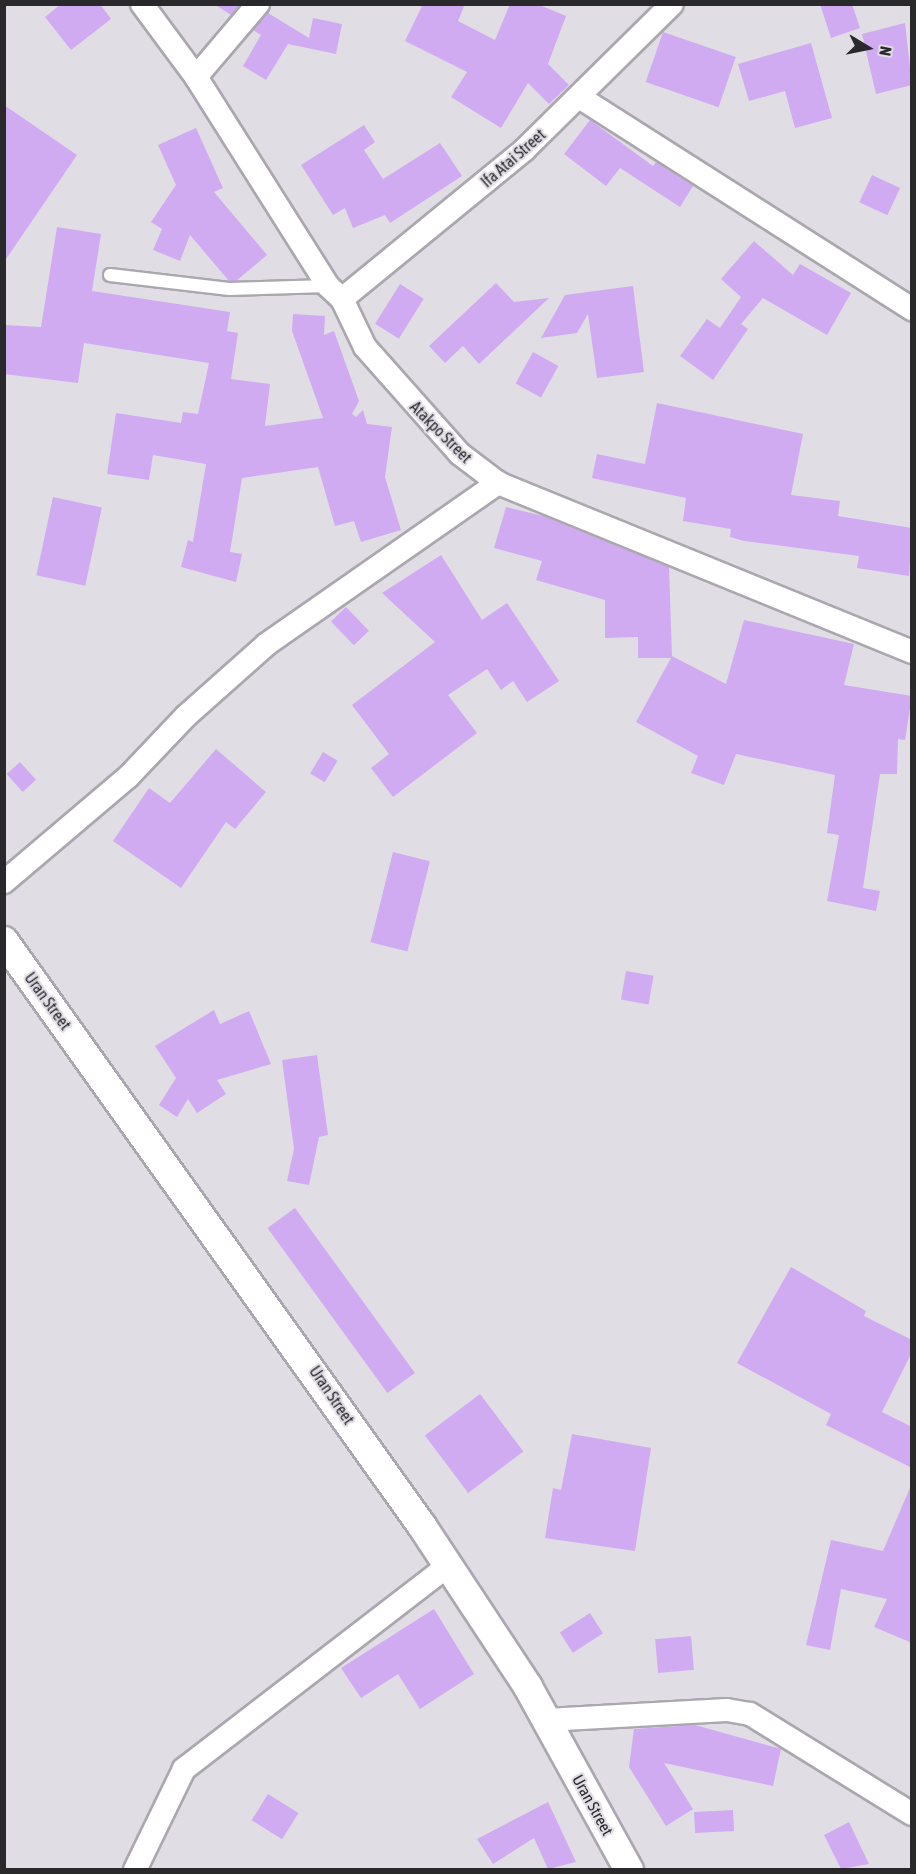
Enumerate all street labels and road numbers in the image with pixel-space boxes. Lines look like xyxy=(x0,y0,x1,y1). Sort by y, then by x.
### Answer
street label: Ifa Atai Street xyxy=(477,125,549,191)
street label: Atakpo Street xyxy=(406,397,476,467)
street label: Uran Street xyxy=(21,969,75,1033)
street label: Uran Street xyxy=(305,1362,359,1428)
street label: Uran Street xyxy=(569,1771,617,1839)

